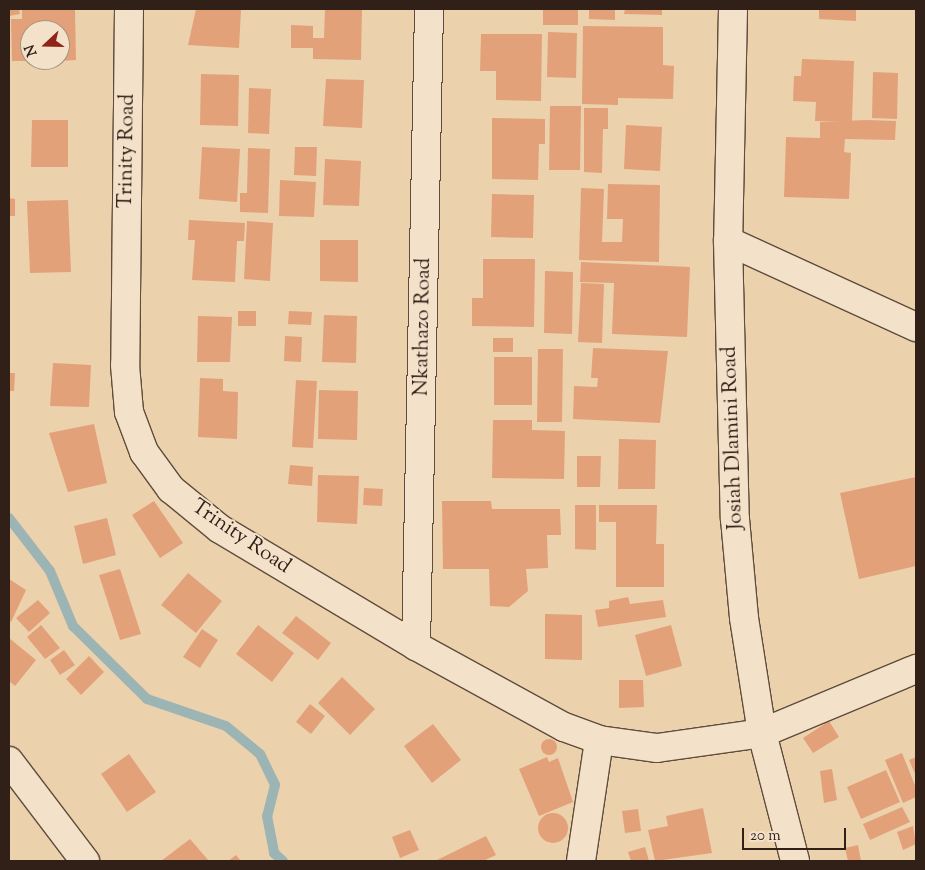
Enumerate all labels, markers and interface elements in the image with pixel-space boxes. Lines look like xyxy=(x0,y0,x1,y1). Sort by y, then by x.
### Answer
north arrow xyxy=(20,20,70,70)
text: N xyxy=(21,41,43,59)
street label: Trinity Road xyxy=(113,94,141,208)
street label: Nkathazo Road xyxy=(409,258,437,396)
street label: Josiah Dlamini Road xyxy=(717,346,749,530)
street label: Trinity Road xyxy=(187,495,295,579)
scale bar xyxy=(745,818,849,850)
text: 20 m xyxy=(750,826,781,847)

